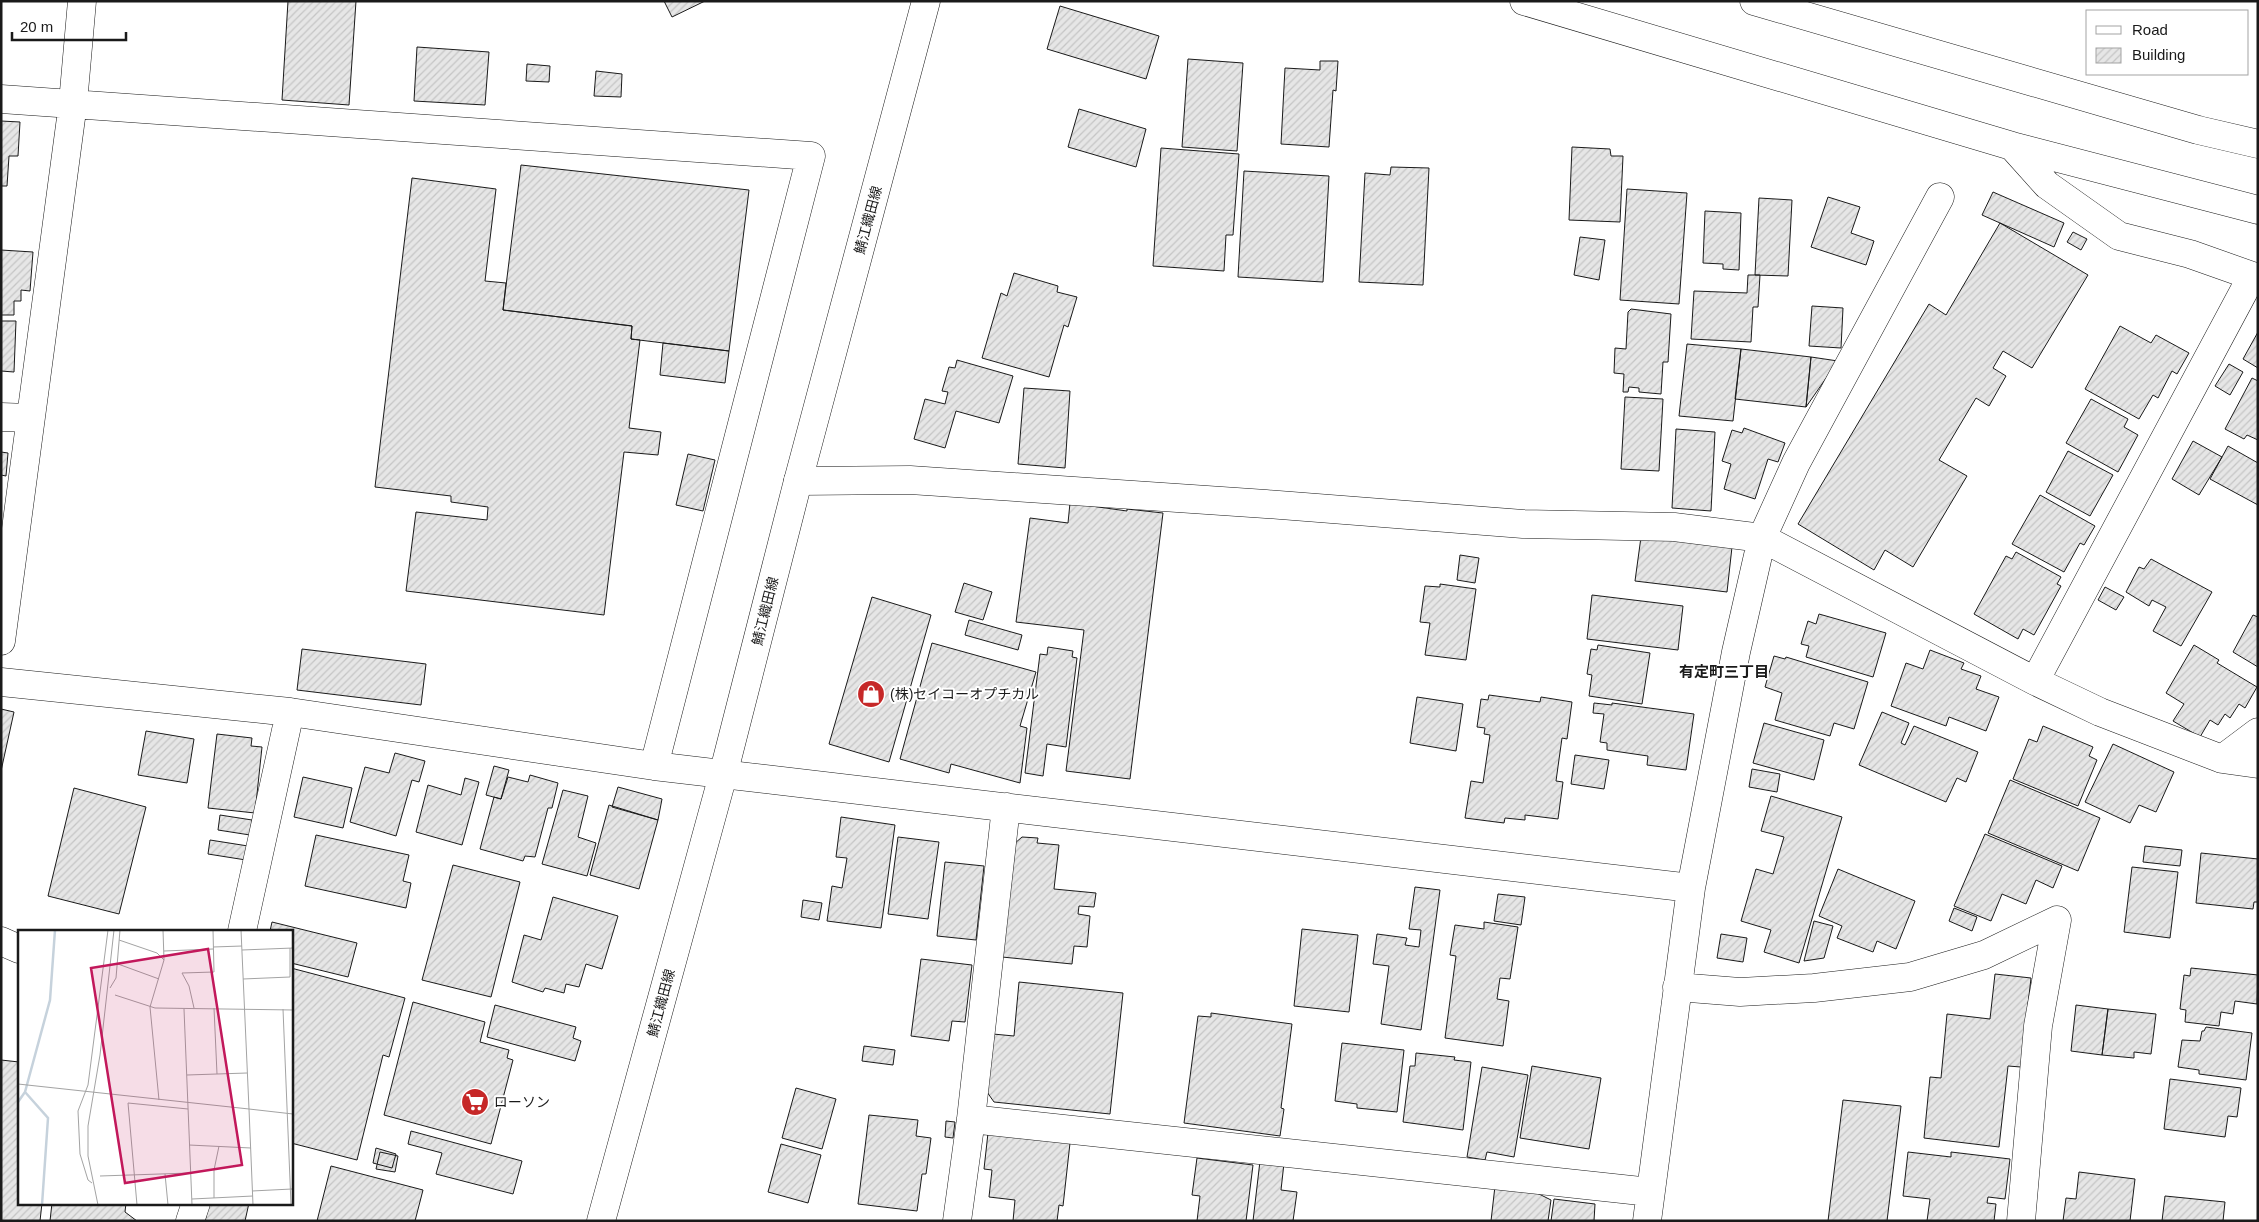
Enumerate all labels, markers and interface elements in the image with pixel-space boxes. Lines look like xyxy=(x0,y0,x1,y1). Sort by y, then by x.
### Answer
scale bar xyxy=(12,10,126,42)
legend xyxy=(2086,10,2249,75)
text: 20 m xyxy=(20,18,53,35)
text: Road xyxy=(2132,21,2168,38)
text: Building xyxy=(2132,46,2185,63)
street label: 鯖江織田線 xyxy=(851,184,885,256)
street label: 鯖江織田線 xyxy=(749,575,781,647)
district label: 有定町三丁目 xyxy=(1679,663,1769,680)
shop icon: (株)セイコーオプチカル xyxy=(856,679,886,709)
place label: (株)セイコーオプチカル xyxy=(890,686,1039,702)
inset map xyxy=(18,930,292,1204)
street label: 鯖江織田線 xyxy=(644,967,678,1039)
supermarket icon: ローソン xyxy=(460,1087,490,1117)
place label: ローソン xyxy=(494,1094,550,1110)

